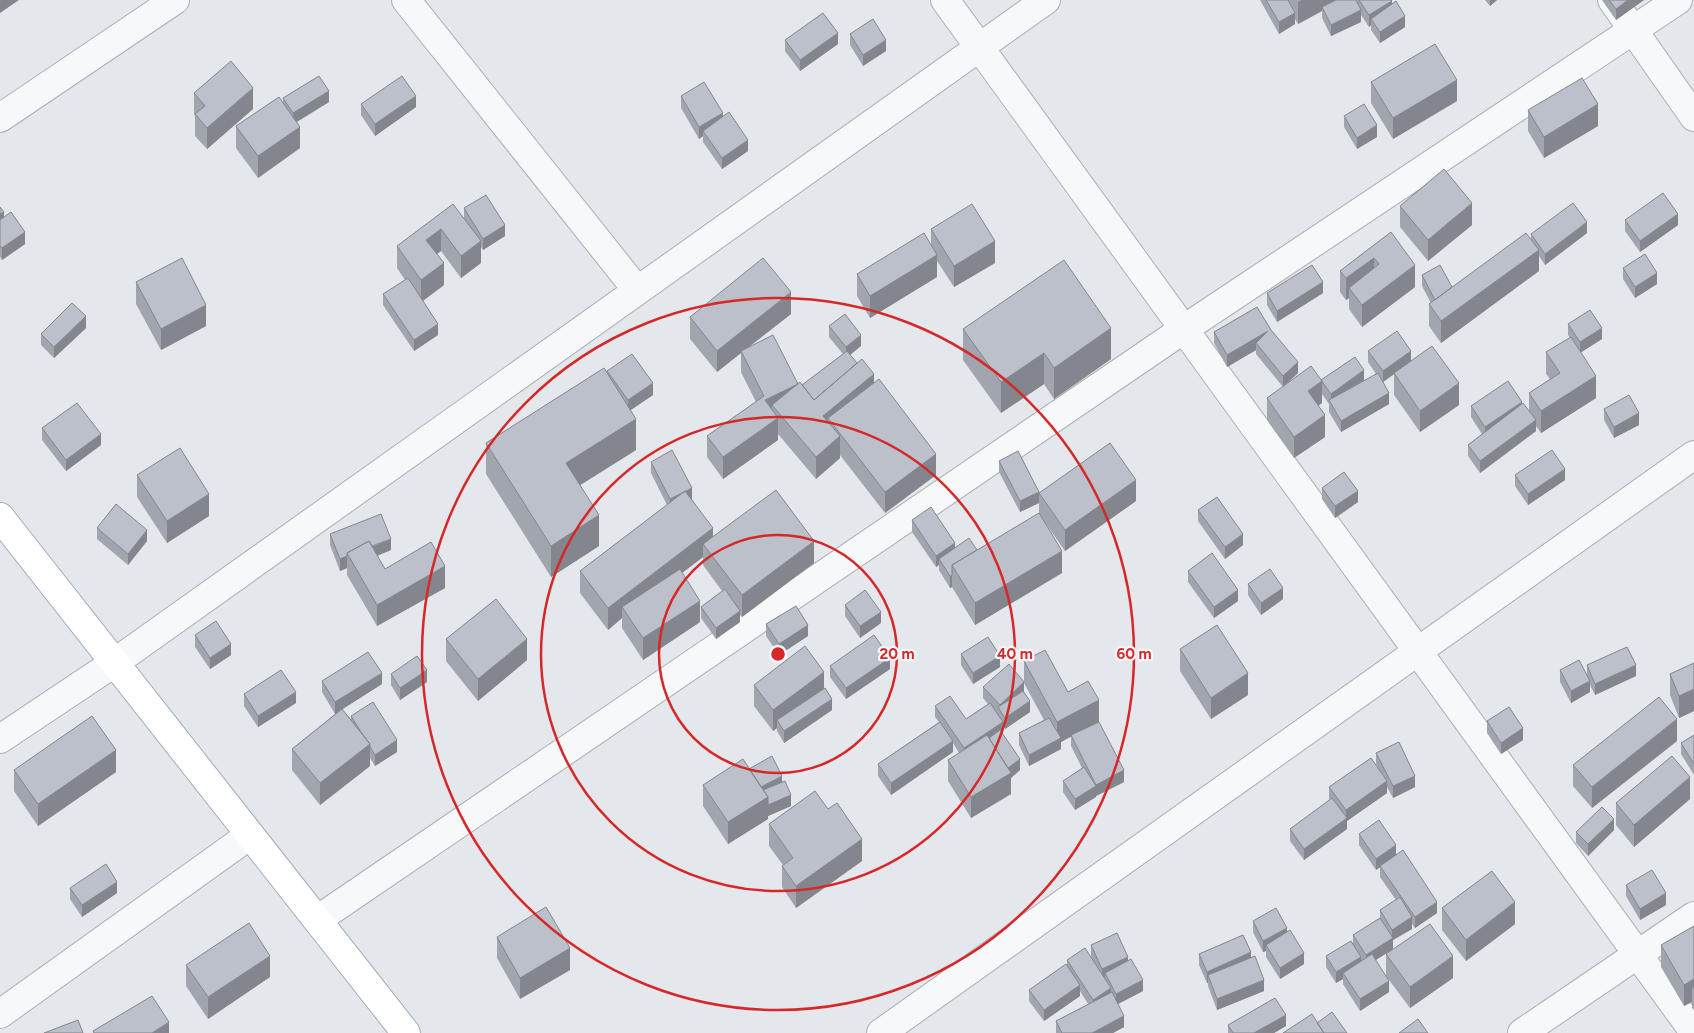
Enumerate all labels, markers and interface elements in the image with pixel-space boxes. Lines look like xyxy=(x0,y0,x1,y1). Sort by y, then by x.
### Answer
centre of rings xyxy=(769,645,787,663)
text: 20 m xyxy=(879,645,915,663)
text: 40 m xyxy=(997,645,1033,663)
text: 60 m xyxy=(1116,645,1152,663)

